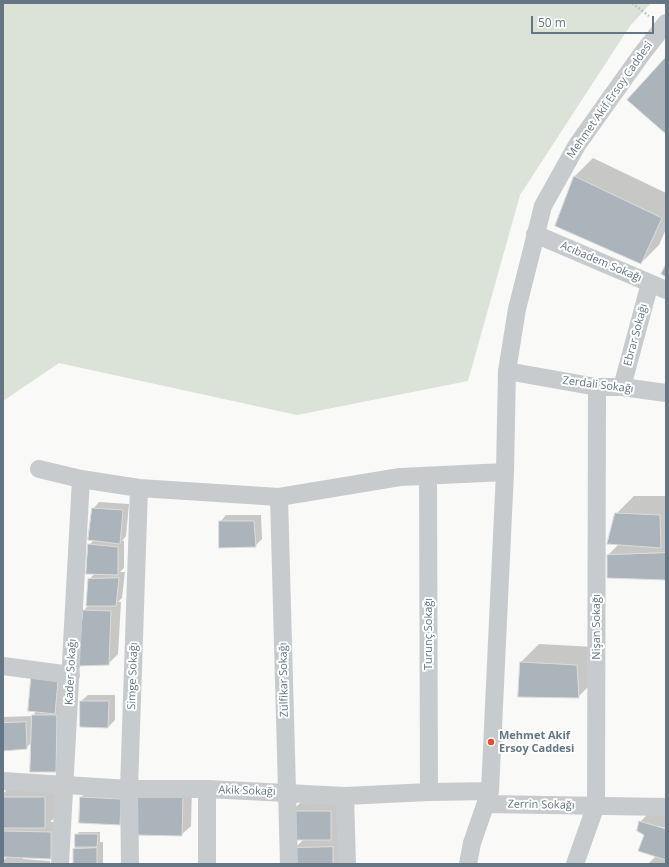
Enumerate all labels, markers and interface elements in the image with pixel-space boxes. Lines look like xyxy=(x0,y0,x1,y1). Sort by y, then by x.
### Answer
scale bar xyxy=(533,8,656,34)
text: 50 m xyxy=(538,14,566,31)
street label: Mehmet Akif Ersoy Caddesi xyxy=(565,39,655,161)
street label: Acıbadem Sokağı xyxy=(558,239,644,285)
street label: Ebrar Sokağı xyxy=(621,302,651,368)
street label: Zerdali Sokağı xyxy=(562,374,634,396)
street label: Nişan Sokağı xyxy=(590,594,604,660)
street label: Turunç Sokağı xyxy=(422,598,436,670)
street label: Kader Sokağı xyxy=(63,639,79,705)
street label: Simge Sokağı xyxy=(125,642,141,710)
street label: Zülfikar Sokağı xyxy=(277,642,291,718)
place label: Mehmet Akif Ersoy Caddesi xyxy=(499,729,574,755)
marker: Mehmet Akif Ersoy Caddesi xyxy=(486,737,496,747)
street label: Akik Sokağı xyxy=(218,783,276,799)
street label: Zerrin Sokağı xyxy=(507,798,575,812)

